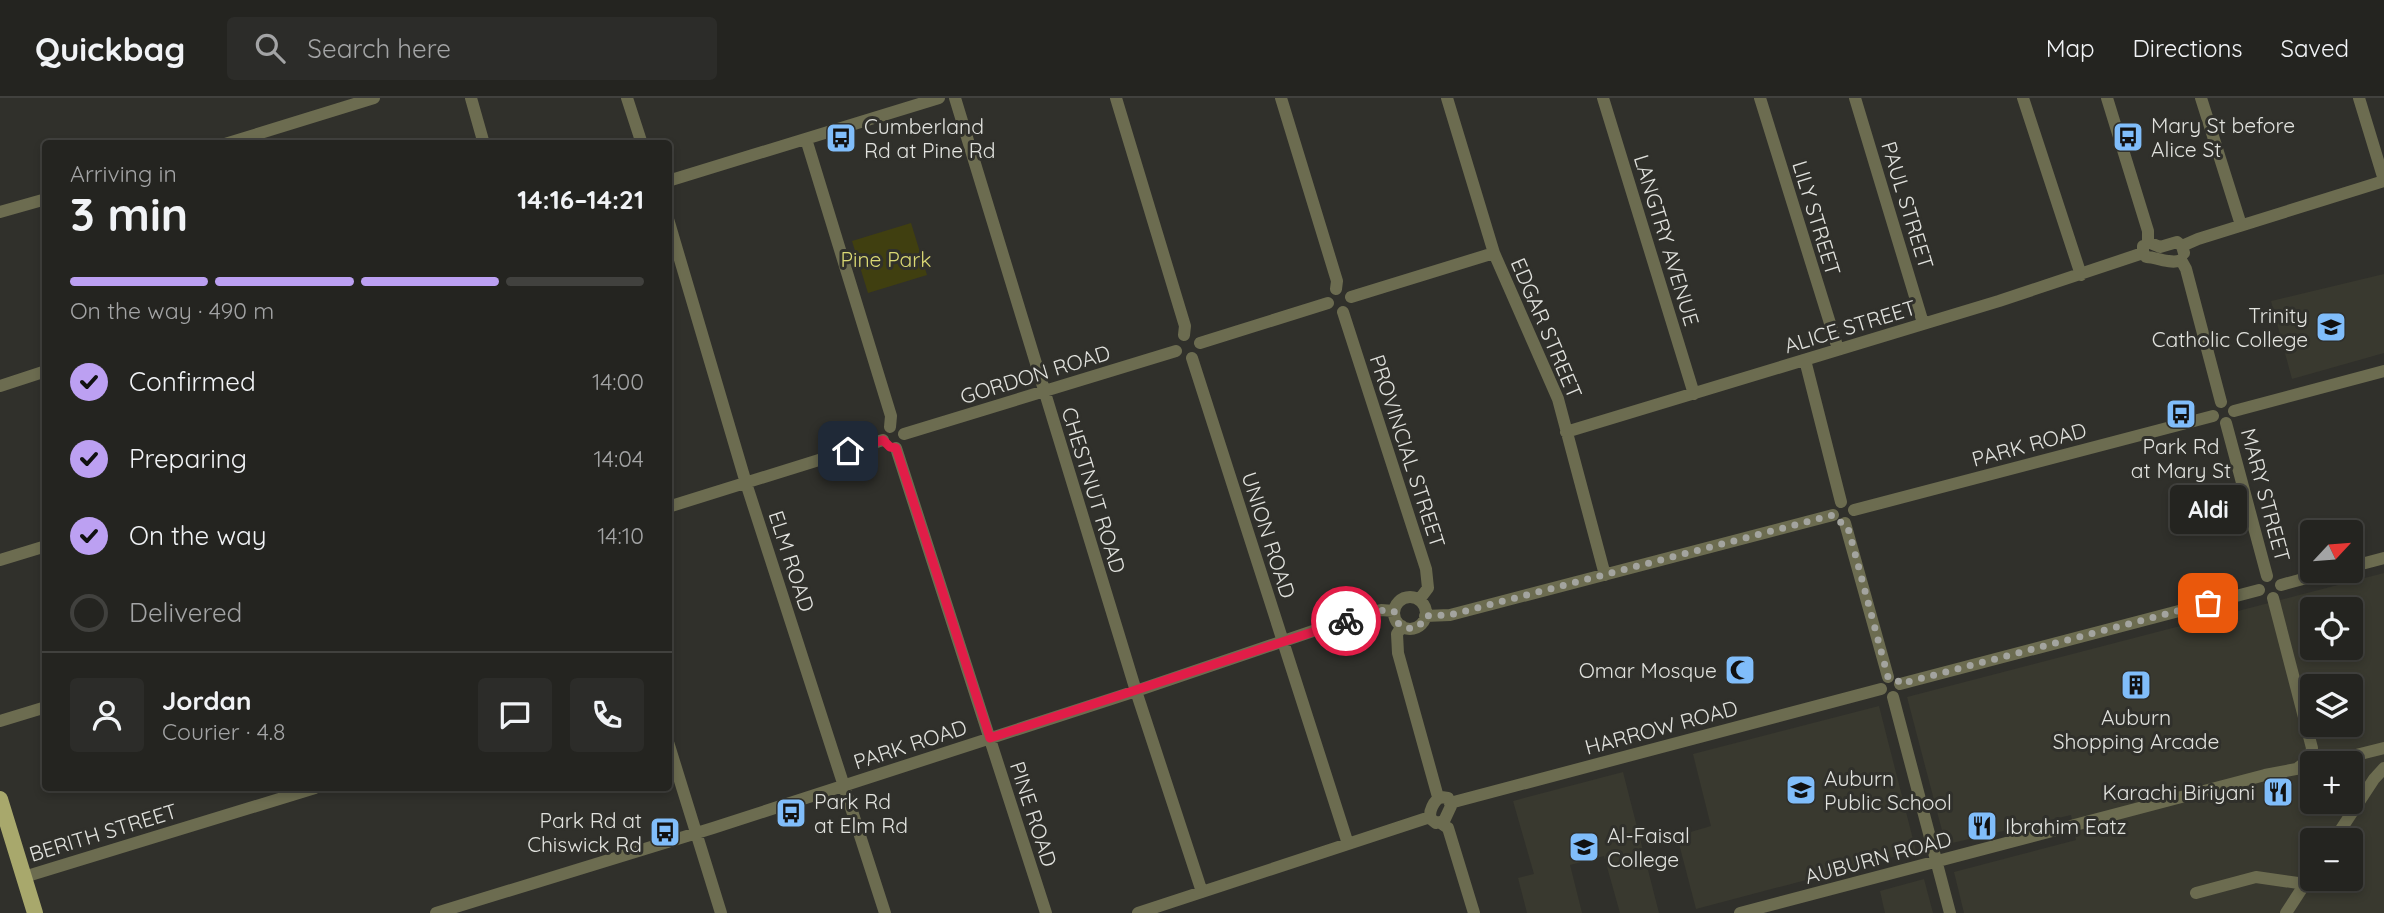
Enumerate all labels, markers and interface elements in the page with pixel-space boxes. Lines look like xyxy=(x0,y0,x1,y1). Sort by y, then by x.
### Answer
search box xyxy=(227,17,717,80)
text: Quickbag xyxy=(35,28,185,69)
icon: search xyxy=(251,29,289,67)
text: Search here xyxy=(307,32,451,65)
text: Map xyxy=(2046,33,2095,63)
text: Directions xyxy=(2133,33,2243,63)
text: Saved xyxy=(2281,33,2349,63)
place label: Mary St before Alice St xyxy=(2151,112,2295,162)
place label: Cumberland Rd at Pine Rd xyxy=(864,113,995,163)
bus stop icon: Mary St before Alice St xyxy=(2111,120,2145,154)
bus stop icon: Cumberland Rd at Pine Rd xyxy=(824,121,858,155)
street label: PAUL STREET xyxy=(1876,138,1940,272)
street label: LANGTRY AVENUE xyxy=(1629,151,1705,329)
street label: LILY STREET xyxy=(1787,157,1847,279)
text: Arriving in xyxy=(70,159,177,188)
text: 14:16–14:21 xyxy=(517,183,644,216)
text: 3 min xyxy=(70,185,188,243)
park label: Pine Park xyxy=(840,246,932,272)
street label: EDGAR STREET xyxy=(1506,254,1588,402)
street label: ALICE STREET xyxy=(1781,294,1919,358)
text: On the way · 490 m xyxy=(70,296,274,325)
place label: Trinity Catholic College xyxy=(2152,302,2308,352)
school or university icon: Trinity Catholic College xyxy=(2314,310,2348,344)
street label: GORDON ROAD xyxy=(957,339,1113,409)
street label: PROVINCIAL STREET xyxy=(1365,351,1451,551)
icon: check xyxy=(70,363,108,401)
text: Confirmed xyxy=(129,365,256,398)
text: 14:00 xyxy=(592,367,644,396)
bus stop icon: Park Rd at Mary St xyxy=(2164,397,2198,431)
street label: CHESTNUT ROAD xyxy=(1056,404,1132,576)
street label: PARK ROAD xyxy=(1969,416,2089,472)
pin xyxy=(818,421,878,481)
street label: MARY STREET xyxy=(2236,425,2296,565)
icon: home xyxy=(829,432,867,470)
place label: Park Rd at Mary St xyxy=(2131,433,2231,483)
icon: check xyxy=(70,440,108,478)
text: Preparing xyxy=(129,442,247,475)
text: 14:04 xyxy=(594,444,644,473)
street label: UNION ROAD xyxy=(1236,469,1302,601)
callout: Aldi xyxy=(2170,484,2246,533)
text: Aldi xyxy=(2188,495,2229,524)
street label: ELM ROAD xyxy=(763,507,821,615)
icon: check xyxy=(70,517,108,555)
text: On the way xyxy=(129,519,267,552)
north arrow xyxy=(2300,520,2362,583)
map controls xyxy=(2300,520,2363,891)
text: 14:10 xyxy=(597,521,644,550)
pin xyxy=(2178,573,2238,633)
icon: bag xyxy=(2189,584,2227,622)
courier xyxy=(1311,586,1381,656)
text: Delivered xyxy=(129,596,242,629)
button: locate xyxy=(2300,597,2363,660)
icon: bike xyxy=(1327,602,1365,640)
mosque icon: Omar Mosque xyxy=(1723,653,1757,687)
place label: Omar Mosque xyxy=(1579,657,1717,683)
building icon: Auburn Shopping Arcade xyxy=(2119,668,2153,702)
button: layers xyxy=(2300,674,2363,737)
button: person xyxy=(70,678,144,752)
button: chat xyxy=(478,678,552,752)
button: phone xyxy=(570,678,644,752)
text: Jordan xyxy=(162,684,251,717)
street label: HARROW ROAD xyxy=(1582,694,1740,760)
place label: Auburn Shopping Arcade xyxy=(2053,704,2219,754)
street label: PARK ROAD xyxy=(850,713,970,775)
text: Courier · 4.8 xyxy=(162,717,285,746)
button: + xyxy=(2300,751,2363,814)
street label: PINE ROAD xyxy=(1005,758,1063,870)
place label: Auburn Public School xyxy=(1824,765,1952,815)
school or university icon: Auburn Public School xyxy=(1784,773,1818,807)
restaurant icon: Karachi Biriyani xyxy=(2261,775,2295,809)
place label: Karachi Biriyani xyxy=(2102,779,2255,805)
place label: Park Rd at Elm Rd xyxy=(814,788,908,838)
bus stop icon: Park Rd at Elm Rd xyxy=(774,796,808,830)
street label: BERITH STREET xyxy=(26,797,180,867)
place label: Park Rd at Chiswick Rd xyxy=(527,807,642,857)
restaurant icon: Ibrahim Eatz xyxy=(1965,809,1999,843)
place label: Ibrahim Eatz xyxy=(2005,813,2127,839)
bus stop icon: Park Rd at Chiswick Rd xyxy=(648,815,682,849)
place label: Al-Faisal College xyxy=(1607,822,1690,872)
street label: AUBURN ROAD xyxy=(1802,825,1954,889)
button: − xyxy=(2300,828,2363,891)
school or university icon: Al-Faisal College xyxy=(1567,830,1601,864)

